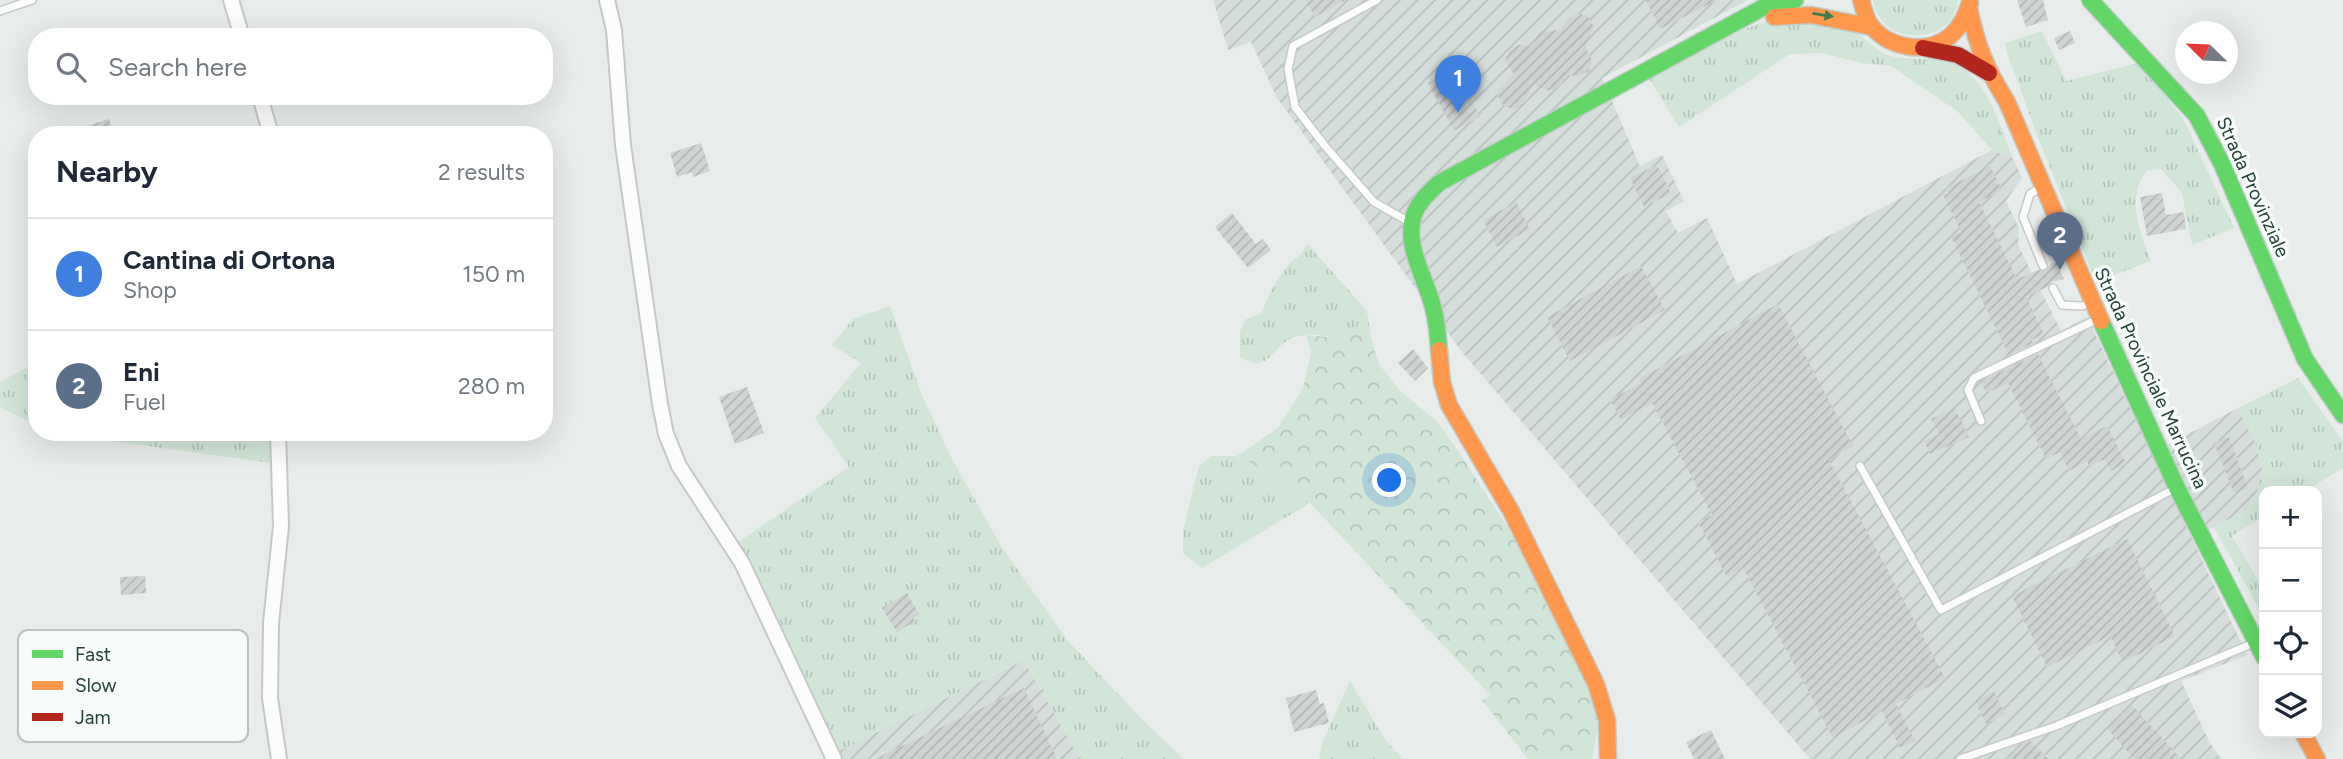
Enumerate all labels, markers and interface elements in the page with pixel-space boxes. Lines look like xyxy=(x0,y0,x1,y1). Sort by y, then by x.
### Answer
one-way arrow xyxy=(1812,10,1834,21)
north arrow xyxy=(2175,21,2238,84)
search box xyxy=(28,28,553,105)
icon: search xyxy=(52,48,90,86)
text: Search here xyxy=(108,51,247,83)
pin: 1 xyxy=(1435,55,1481,113)
street label: Strada Provinziale xyxy=(2212,113,2294,261)
text: Nearby xyxy=(56,153,158,190)
text: 2 results xyxy=(438,158,525,186)
pin: 2 xyxy=(2037,212,2083,270)
text: Cantina di Ortona xyxy=(123,244,335,276)
text: 1 xyxy=(74,260,84,288)
text: 150 m xyxy=(462,260,525,288)
street label: Strada Provinciale Marrucina xyxy=(2090,264,2212,492)
text: Shop xyxy=(123,276,177,304)
text: Eni xyxy=(123,356,160,388)
text: 2 xyxy=(72,372,86,400)
text: 280 m xyxy=(458,372,525,400)
text: Fuel xyxy=(123,388,166,416)
your location xyxy=(1372,463,1406,497)
map controls xyxy=(2259,486,2322,738)
button: + xyxy=(2259,486,2322,549)
button: − xyxy=(2259,549,2322,612)
button: locate xyxy=(2259,612,2322,675)
legend xyxy=(18,630,248,742)
text: Fast xyxy=(75,643,111,666)
text: Slow xyxy=(75,674,117,697)
button: layers xyxy=(2259,675,2322,738)
text: Jam xyxy=(75,706,111,729)

